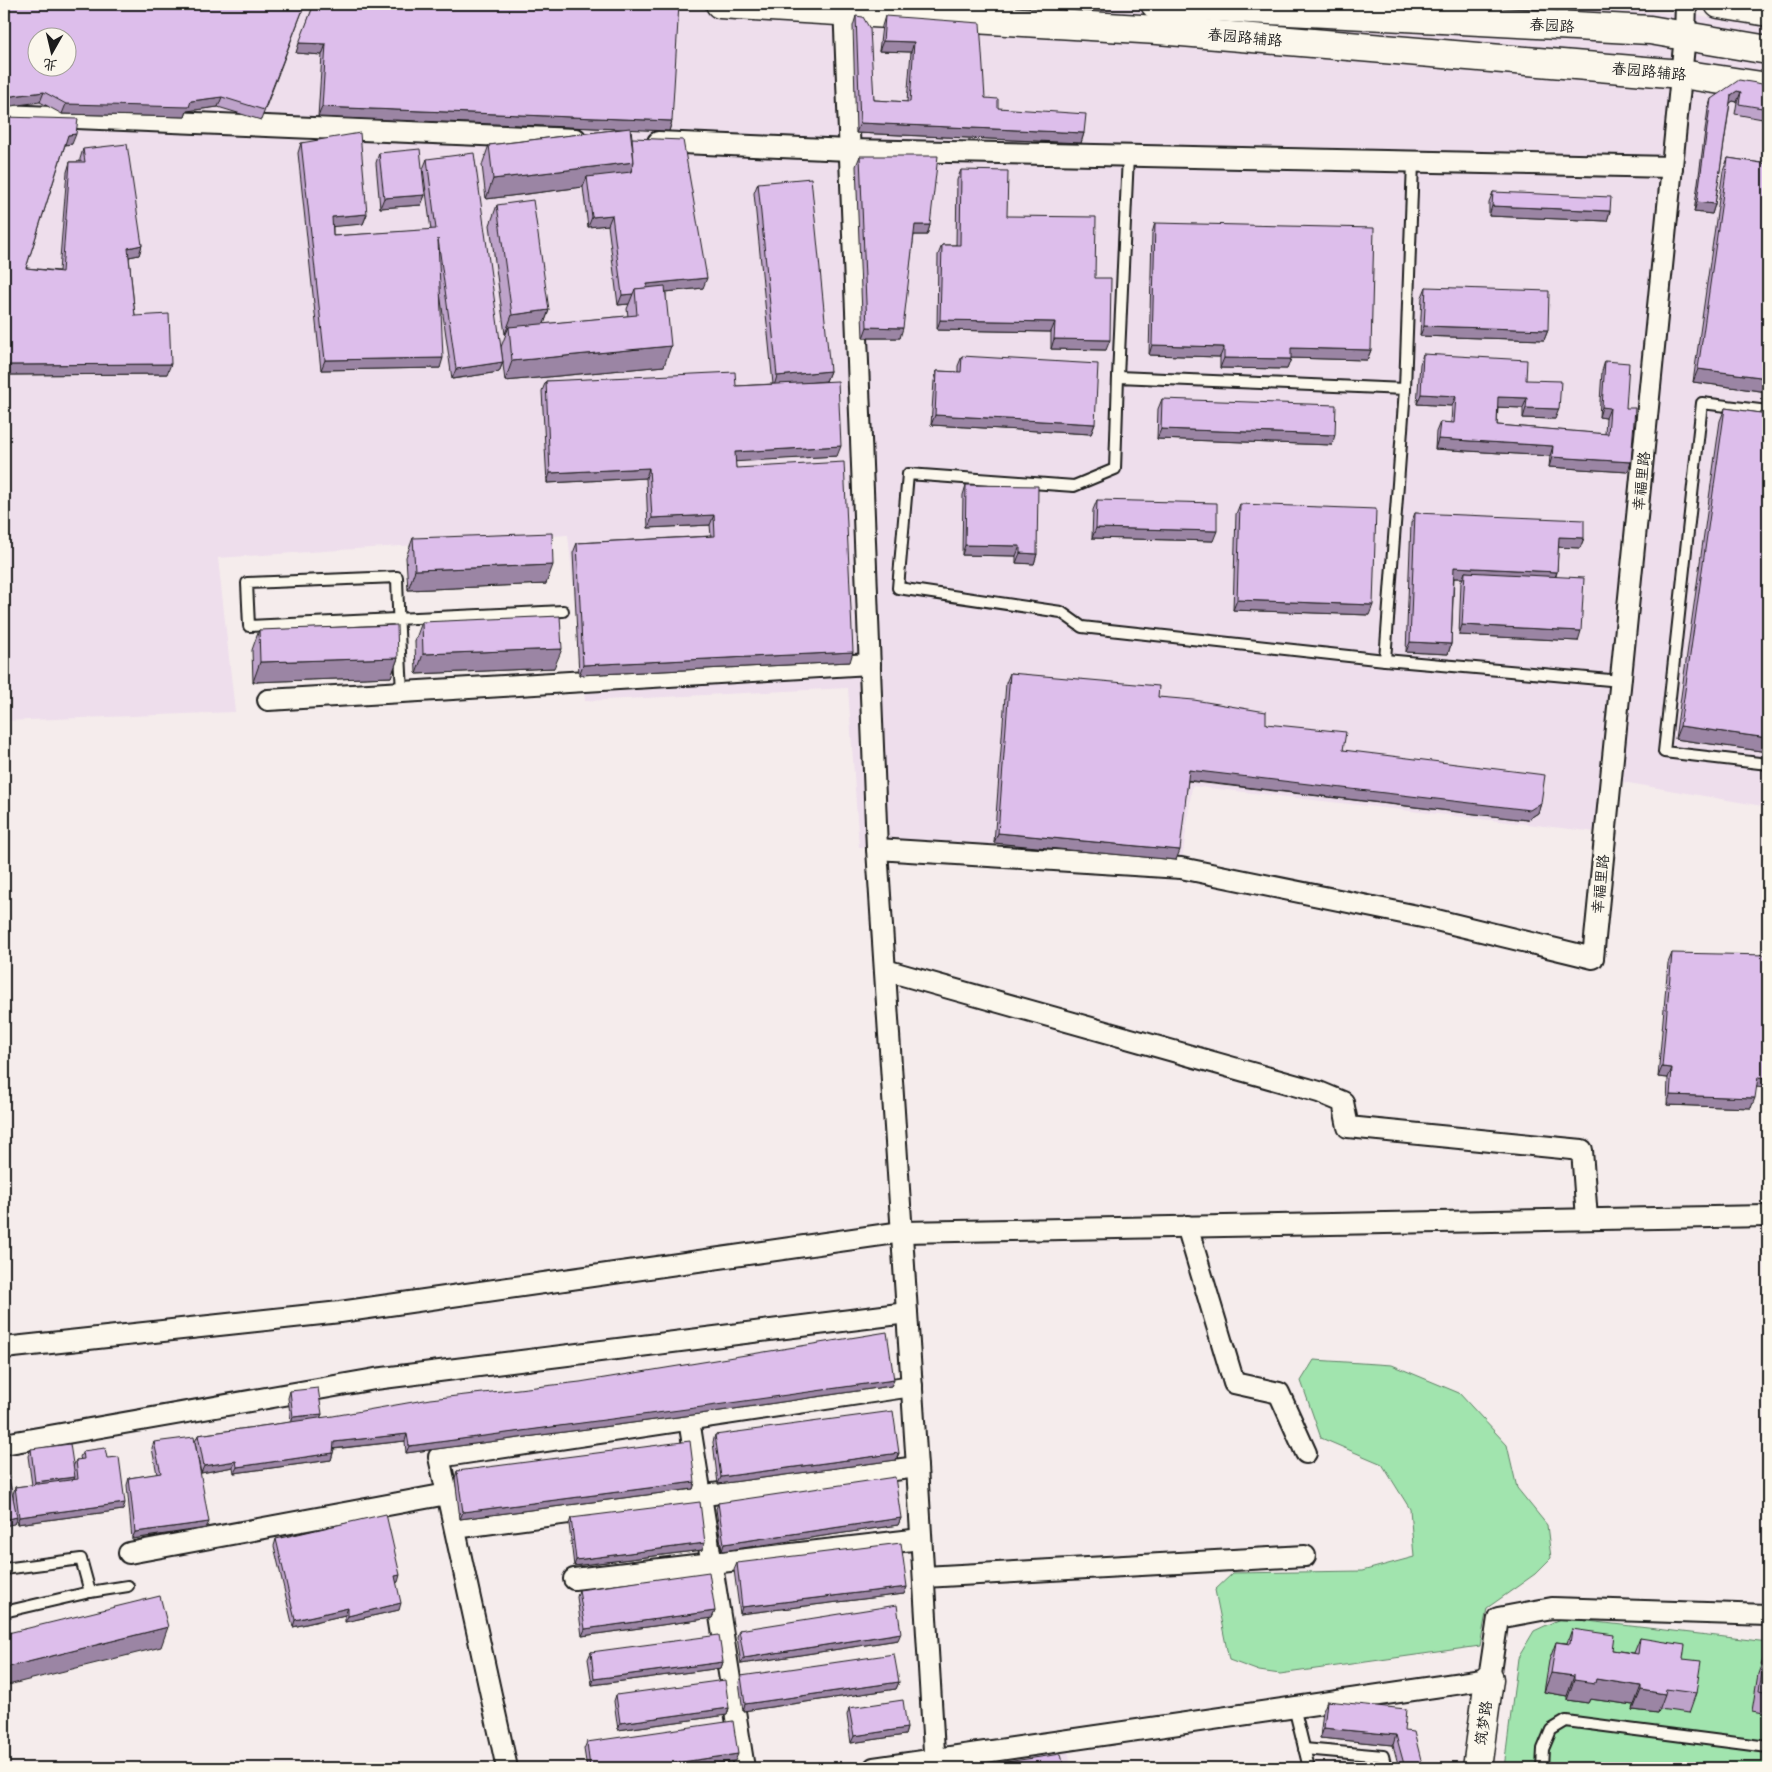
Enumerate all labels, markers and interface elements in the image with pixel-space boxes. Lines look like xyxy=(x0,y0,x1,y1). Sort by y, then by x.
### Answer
street label: 春园路 xyxy=(1529,14,1575,36)
street label: 春园路辅路 xyxy=(1207,24,1283,50)
north arrow xyxy=(28,28,78,78)
text: 北 xyxy=(42,55,58,75)
street label: 春园路辅路 xyxy=(1611,58,1687,84)
street label: 幸福里路 xyxy=(1628,450,1654,512)
street label: 幸福里路 xyxy=(1587,853,1613,915)
street label: 筑梦路 xyxy=(1470,1699,1496,1747)

